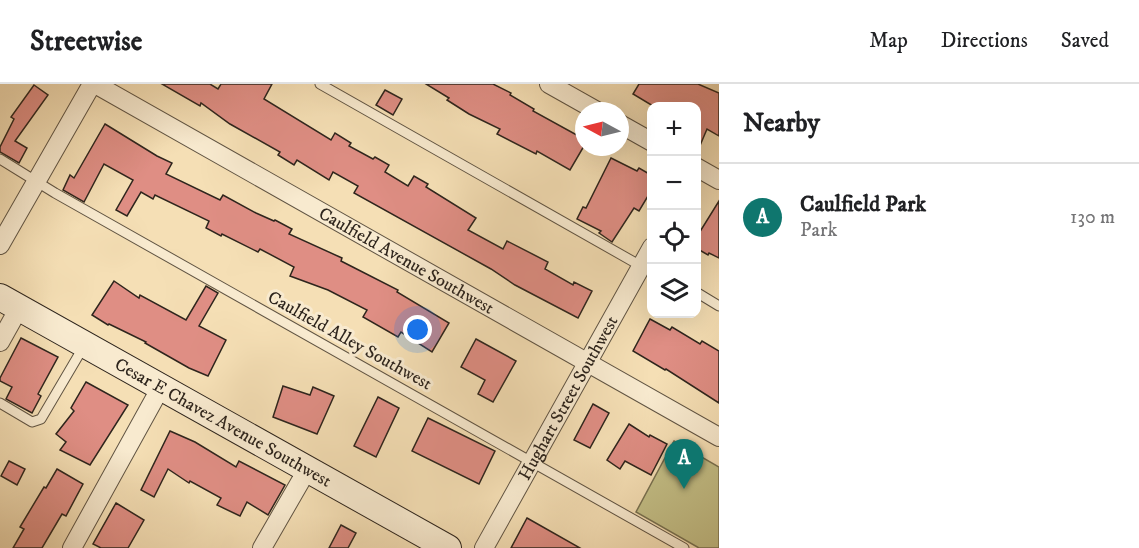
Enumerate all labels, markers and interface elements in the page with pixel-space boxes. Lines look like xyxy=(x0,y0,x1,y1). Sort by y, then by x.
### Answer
text: Streetwise xyxy=(30,24,142,59)
text: Map xyxy=(869,28,908,54)
text: Directions xyxy=(941,28,1028,54)
text: Saved xyxy=(1061,28,1109,54)
north arrow xyxy=(575,102,629,156)
map controls xyxy=(647,102,701,318)
button: + xyxy=(647,102,701,156)
text: Nearby xyxy=(743,107,820,140)
button: − xyxy=(647,156,701,210)
text: Caulfield Park xyxy=(800,191,926,218)
street label: Caulfield Avenue Southwest xyxy=(314,203,498,320)
text: A xyxy=(756,205,769,230)
text: 130 m xyxy=(1070,205,1115,230)
button: locate xyxy=(647,210,701,264)
text: Park xyxy=(800,218,837,243)
button: layers xyxy=(647,264,701,318)
street label: Caulfield Alley Southwest xyxy=(264,287,436,395)
street label: Hughart Street Southwest xyxy=(514,312,623,484)
your location xyxy=(403,315,432,344)
street label: Cesar E Chavez Avenue Southwest xyxy=(111,354,335,493)
pin: A xyxy=(664,440,704,489)

